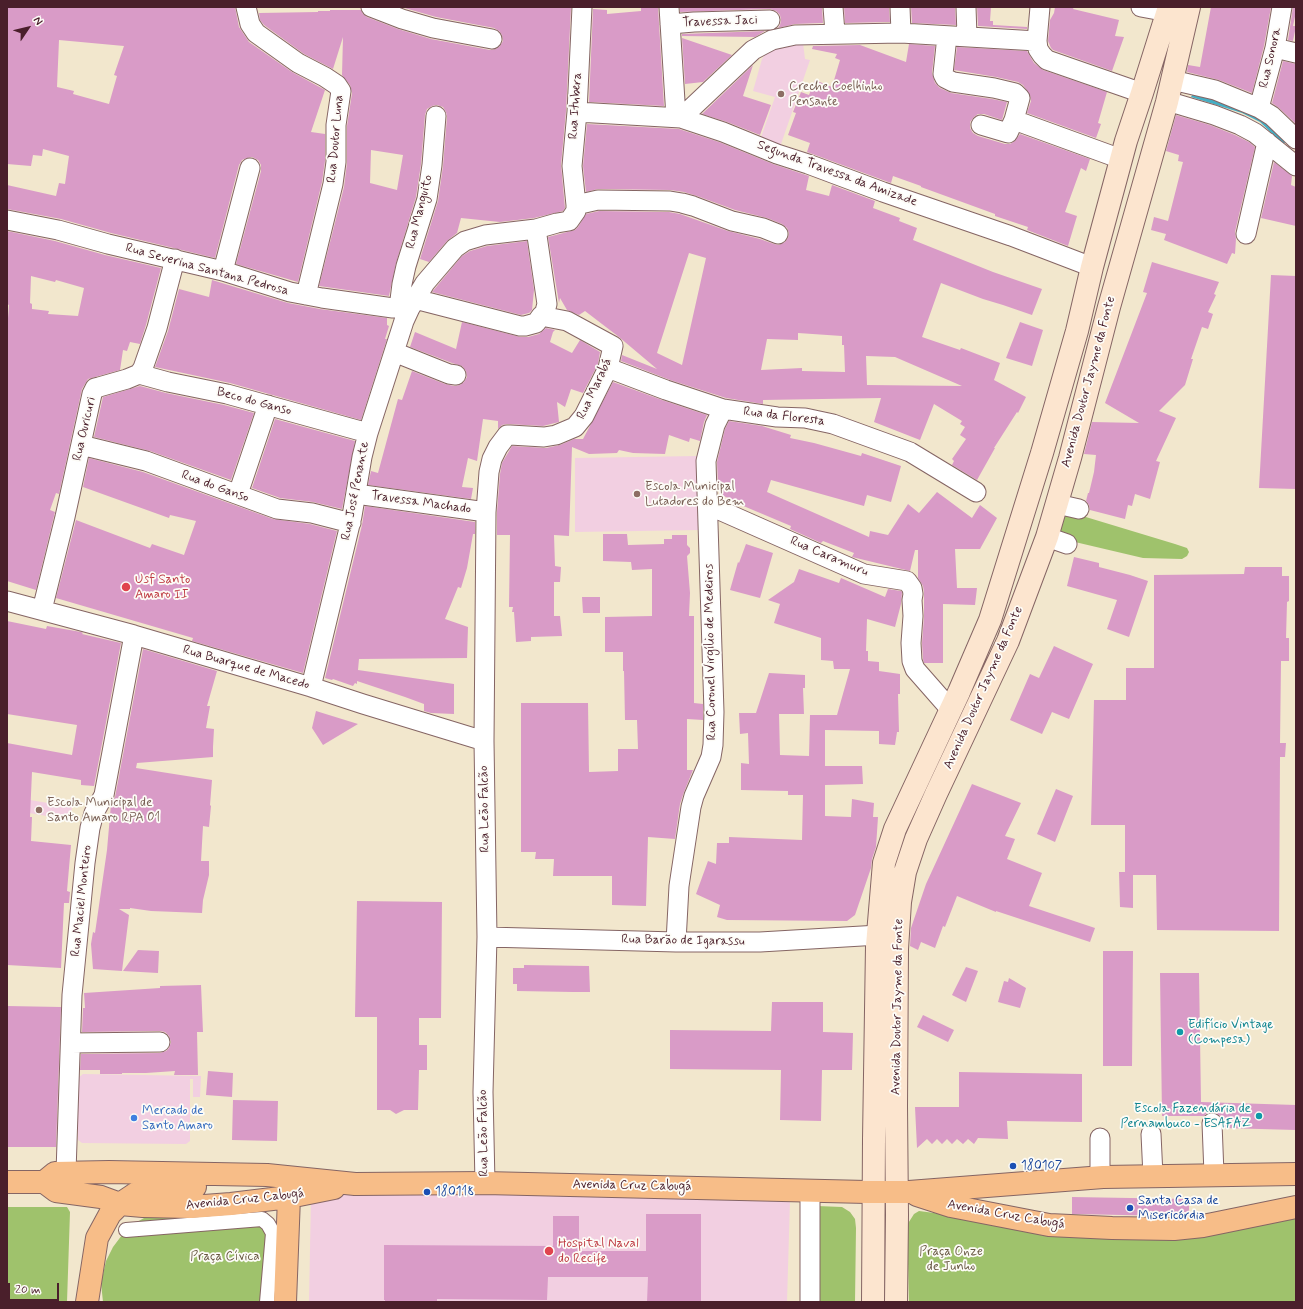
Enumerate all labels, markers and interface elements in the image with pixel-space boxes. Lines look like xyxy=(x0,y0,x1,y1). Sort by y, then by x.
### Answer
north arrow xyxy=(8,8,48,48)
street label: Travessa Jaci xyxy=(682,13,758,31)
text: N xyxy=(30,14,46,28)
street label: Rua Sonora xyxy=(1256,26,1286,90)
street label: Rua Itubera xyxy=(566,72,586,140)
place label: Creche Coelhinho Pensante xyxy=(789,79,883,110)
marker: Creche Coelhinho Pensante xyxy=(776,89,786,99)
street label: Rua Doutor Luna xyxy=(324,94,348,184)
street label: Segunda Travessa da Amizade xyxy=(755,138,919,210)
street label: Rua Manguito xyxy=(403,173,437,251)
street label: Rua Severina Santana Pedrosa xyxy=(124,241,290,299)
street label: Avenida Doutor Jayme da Fonte xyxy=(1059,295,1119,469)
street label: Rua Marabá xyxy=(574,356,616,422)
street label: Beco do Ganso xyxy=(215,385,293,419)
street label: Rua Ouricuri xyxy=(70,395,100,463)
street label: Rua da Floresta xyxy=(742,404,826,430)
street label: Rua José Penante xyxy=(339,440,373,542)
street label: Rua do Ganso xyxy=(179,468,251,506)
place label: Escola Municipal Lutadores do Bem xyxy=(645,479,744,510)
street label: Travessa Machado xyxy=(370,488,472,518)
marker: Escola Municipal Lutadores do Bem xyxy=(632,489,642,499)
street label: Rua Caramuru xyxy=(787,533,871,581)
street label: Rua Coronel Virgílio de Medeiros xyxy=(702,563,720,741)
place label: Usf Santo Amaro II xyxy=(135,572,190,603)
marker: Usf Santo Amaro II xyxy=(120,581,132,593)
street label: Avenida Doutor Jayme da Fonte xyxy=(941,604,1027,772)
street label: Rua Buarque de Macedo xyxy=(181,642,311,694)
street label: Rua Leão Falcão xyxy=(476,765,494,853)
place label: Escola Municipal de Santo Amaro RPA 01 xyxy=(47,795,160,826)
marker: Escola Municipal de Santo Amaro RPA 01 xyxy=(34,805,44,815)
street label: Rua Maciel Monteiro xyxy=(68,844,96,958)
street label: Avenida Doutor Jayme da Fonte xyxy=(889,919,907,1095)
street label: Rua Barão de Igarassu xyxy=(621,932,745,950)
place label: Edifício Vintage (Compesa) xyxy=(1188,1017,1273,1048)
marker: Edifício Vintage (Compesa) xyxy=(1175,1027,1185,1037)
street label: Rua Leão Falcão xyxy=(475,1089,493,1177)
place label: Escola Fazendária de Pernambuco - ESAFAZ xyxy=(1121,1101,1251,1132)
place label: Mercado de Santo Amaro xyxy=(142,1103,213,1134)
marker: Escola Fazendária de Pernambuco - ESAFAZ xyxy=(1254,1111,1264,1121)
marker: Mercado de Santo Amaro xyxy=(129,1113,139,1123)
place label: 180107 xyxy=(1021,1158,1062,1174)
marker: 180107 xyxy=(1008,1161,1018,1171)
street label: Avenida Cruz Cabugá xyxy=(573,1177,691,1195)
place label: 180118 xyxy=(435,1184,474,1200)
street label: Avenida Cruz Cabugá xyxy=(185,1186,305,1214)
marker: 180118 xyxy=(422,1187,432,1197)
place label: Santa Casa de Misericórdia xyxy=(1138,1193,1219,1224)
street label: Avenida Cruz Cabugá xyxy=(946,1197,1066,1233)
marker: Santa Casa de Misericórdia xyxy=(1125,1203,1135,1213)
place label: Hospital Naval do Recife xyxy=(558,1236,639,1267)
park label: Praça Onze de Junho xyxy=(919,1244,983,1275)
marker: Hospital Naval do Recife xyxy=(543,1245,555,1257)
park label: Praça Cívica xyxy=(190,1249,260,1265)
scale bar xyxy=(10,1275,61,1301)
text: 20 m xyxy=(15,1282,41,1298)

